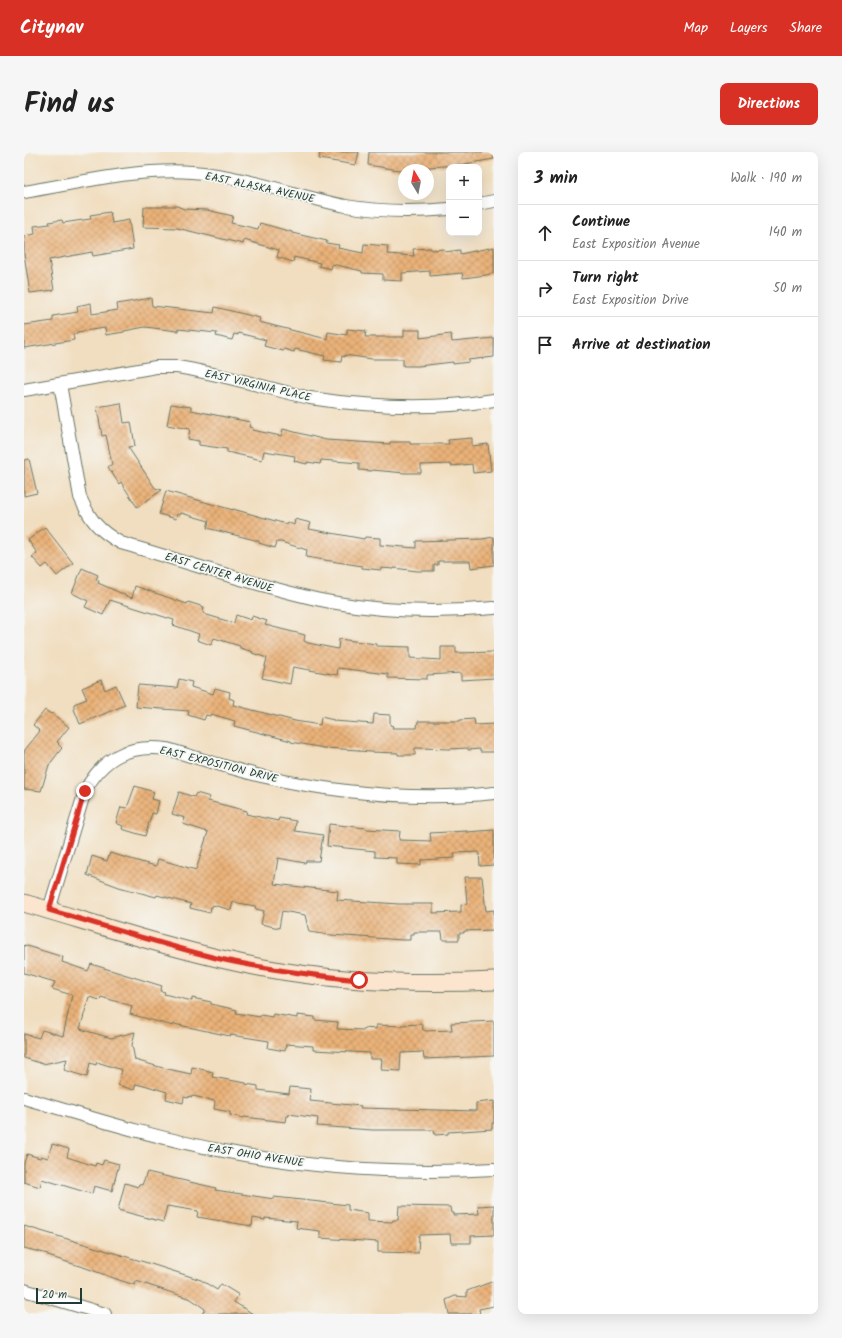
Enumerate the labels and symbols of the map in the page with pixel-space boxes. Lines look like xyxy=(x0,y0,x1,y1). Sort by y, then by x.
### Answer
north arrow xyxy=(398,164,434,200)
street label: EAST ALASKA AVENUE xyxy=(203,168,317,208)
street label: EAST VIRGINIA PLACE xyxy=(203,365,313,407)
street label: EAST CENTER AVENUE xyxy=(162,548,276,598)
street label: EAST EXPOSITION DRIVE xyxy=(158,742,280,789)
route end xyxy=(76,782,94,800)
route start xyxy=(350,971,368,989)
street label: EAST OHIO AVENUE xyxy=(206,1139,306,1173)
scale bar xyxy=(36,1286,82,1305)

